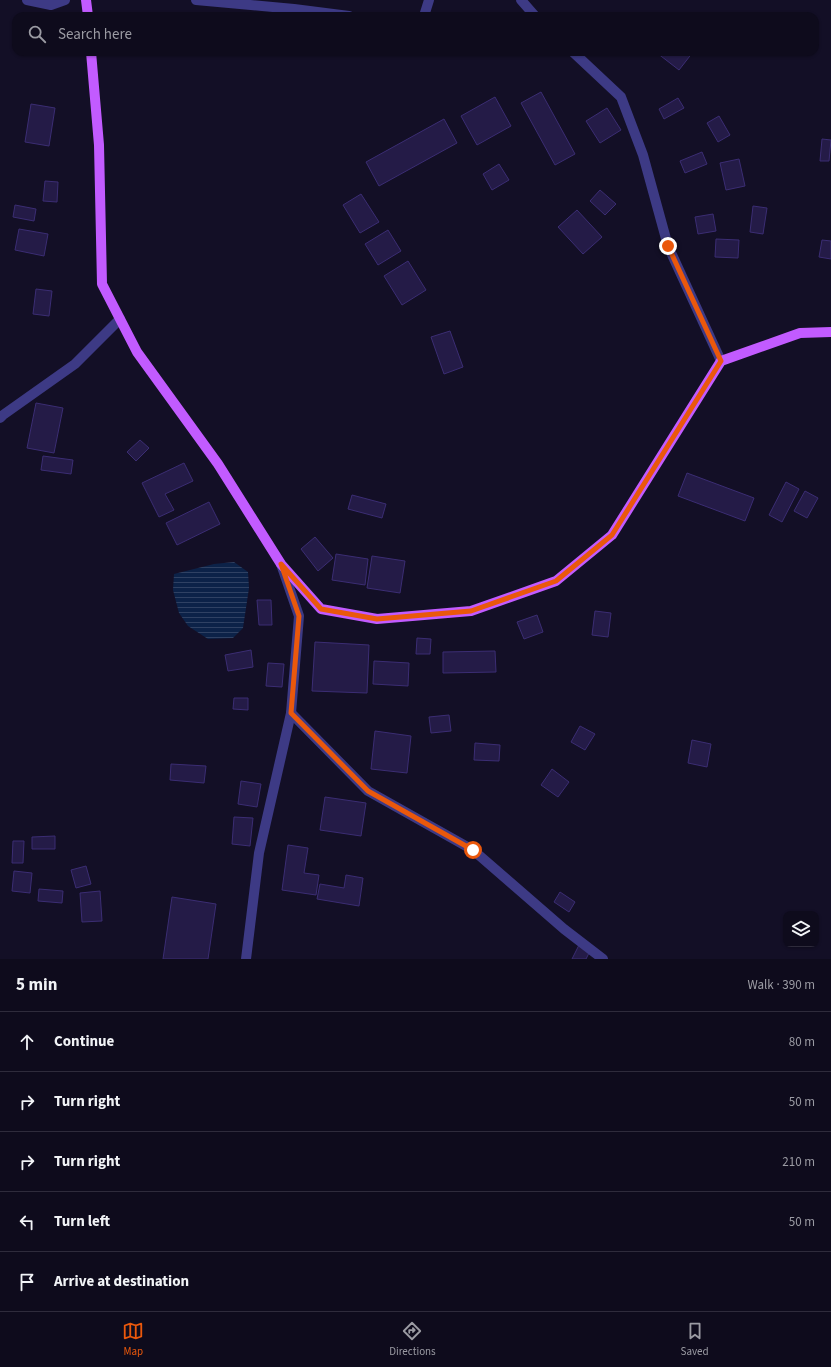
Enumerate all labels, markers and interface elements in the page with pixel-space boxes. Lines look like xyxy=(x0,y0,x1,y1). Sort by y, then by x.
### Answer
search box xyxy=(12,12,819,56)
icon: search xyxy=(26,23,48,45)
text: Search here xyxy=(58,24,132,45)
route end xyxy=(659,237,677,255)
route start xyxy=(464,841,482,859)
map controls xyxy=(783,911,819,947)
button: layers xyxy=(783,911,819,947)
text: 5 min xyxy=(16,973,57,997)
text: Walk · 390 m xyxy=(747,976,815,994)
icon: ahead xyxy=(16,1031,38,1053)
text: Continue xyxy=(54,1031,114,1052)
text: 80 m xyxy=(789,1033,815,1051)
icon: right xyxy=(16,1091,38,1113)
text: Turn right xyxy=(54,1091,120,1112)
text: 50 m xyxy=(789,1093,815,1111)
icon: right xyxy=(16,1151,38,1173)
text: Turn right xyxy=(54,1151,120,1172)
text: 210 m xyxy=(782,1153,815,1171)
icon: left xyxy=(16,1211,38,1233)
text: Turn left xyxy=(54,1211,110,1232)
text: 50 m xyxy=(789,1213,815,1231)
icon: arrive xyxy=(16,1271,38,1293)
text: Arrive at destination xyxy=(54,1271,189,1292)
tab: Map xyxy=(122,1320,144,1359)
tab: Directions xyxy=(389,1320,436,1359)
tab: Saved xyxy=(681,1320,709,1359)

